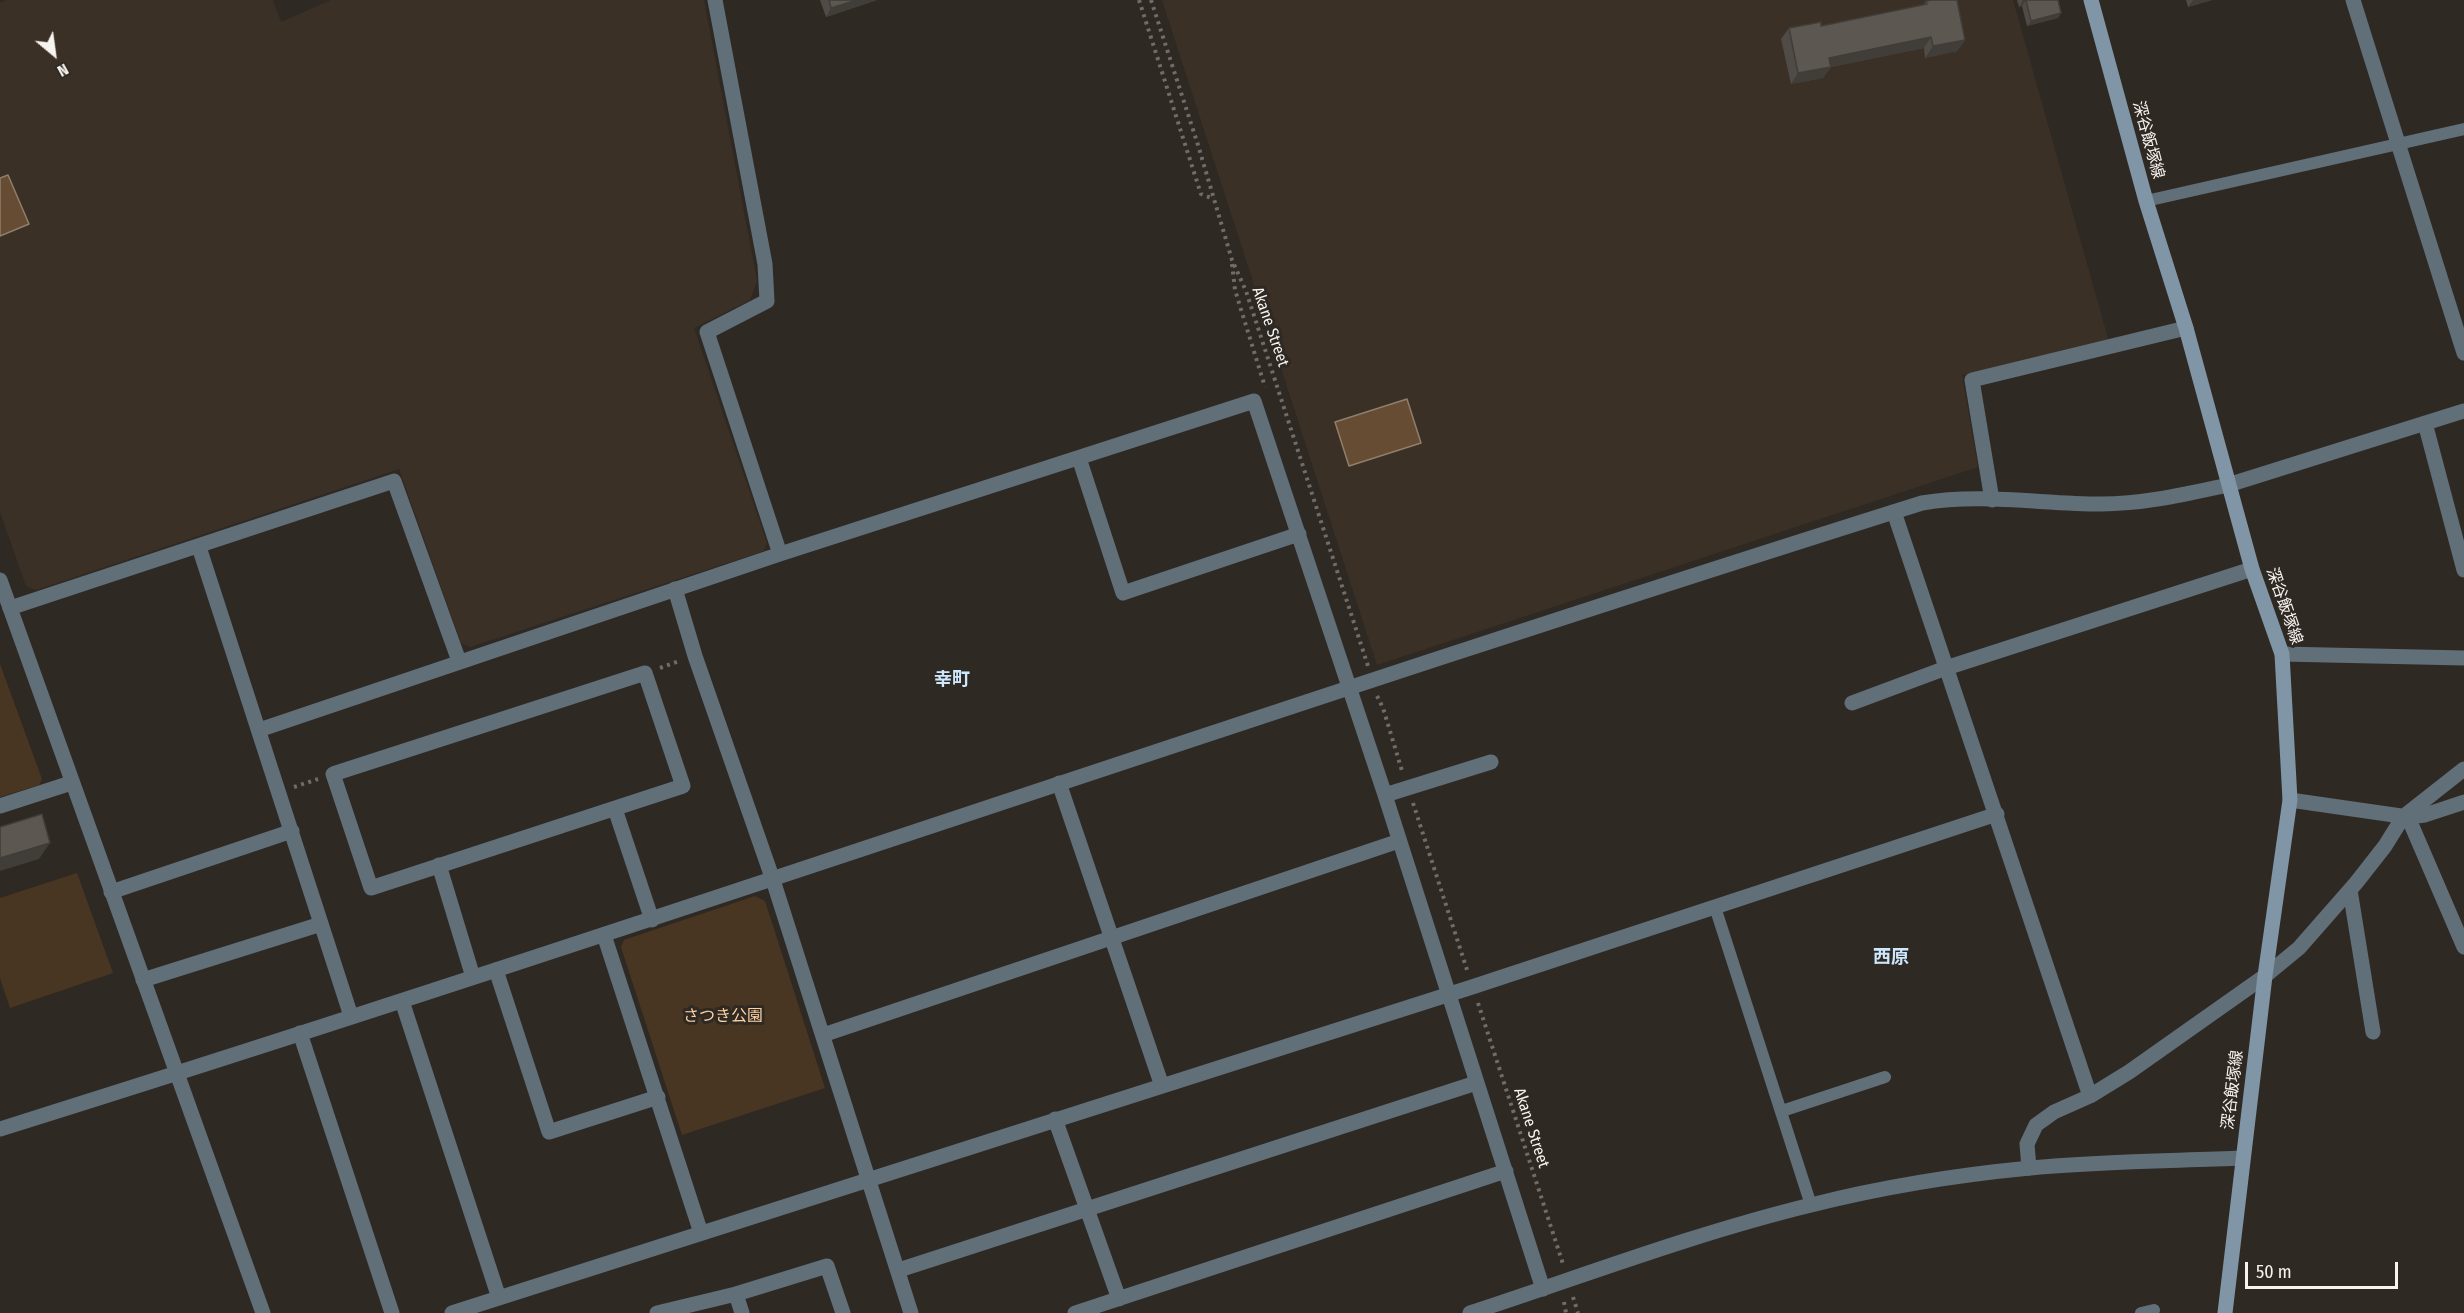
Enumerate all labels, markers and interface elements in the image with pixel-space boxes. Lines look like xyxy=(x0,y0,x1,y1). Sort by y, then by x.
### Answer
north arrow xyxy=(24,24,84,84)
text: N xyxy=(54,60,72,81)
street label: 深谷飯塚線 xyxy=(2128,99,2168,181)
street label: Akane Street xyxy=(1247,285,1293,369)
street label: 深谷飯塚線 xyxy=(2262,565,2306,647)
district label: 幸町 xyxy=(934,669,970,691)
district label: 西原 xyxy=(1873,947,1909,969)
park label: さつき公園 xyxy=(683,1007,763,1027)
street label: 深谷飯塚線 xyxy=(2219,1049,2247,1131)
street label: Akane Street xyxy=(1509,1086,1553,1170)
scale bar xyxy=(2248,1250,2401,1288)
text: 50 m xyxy=(2256,1261,2292,1283)

